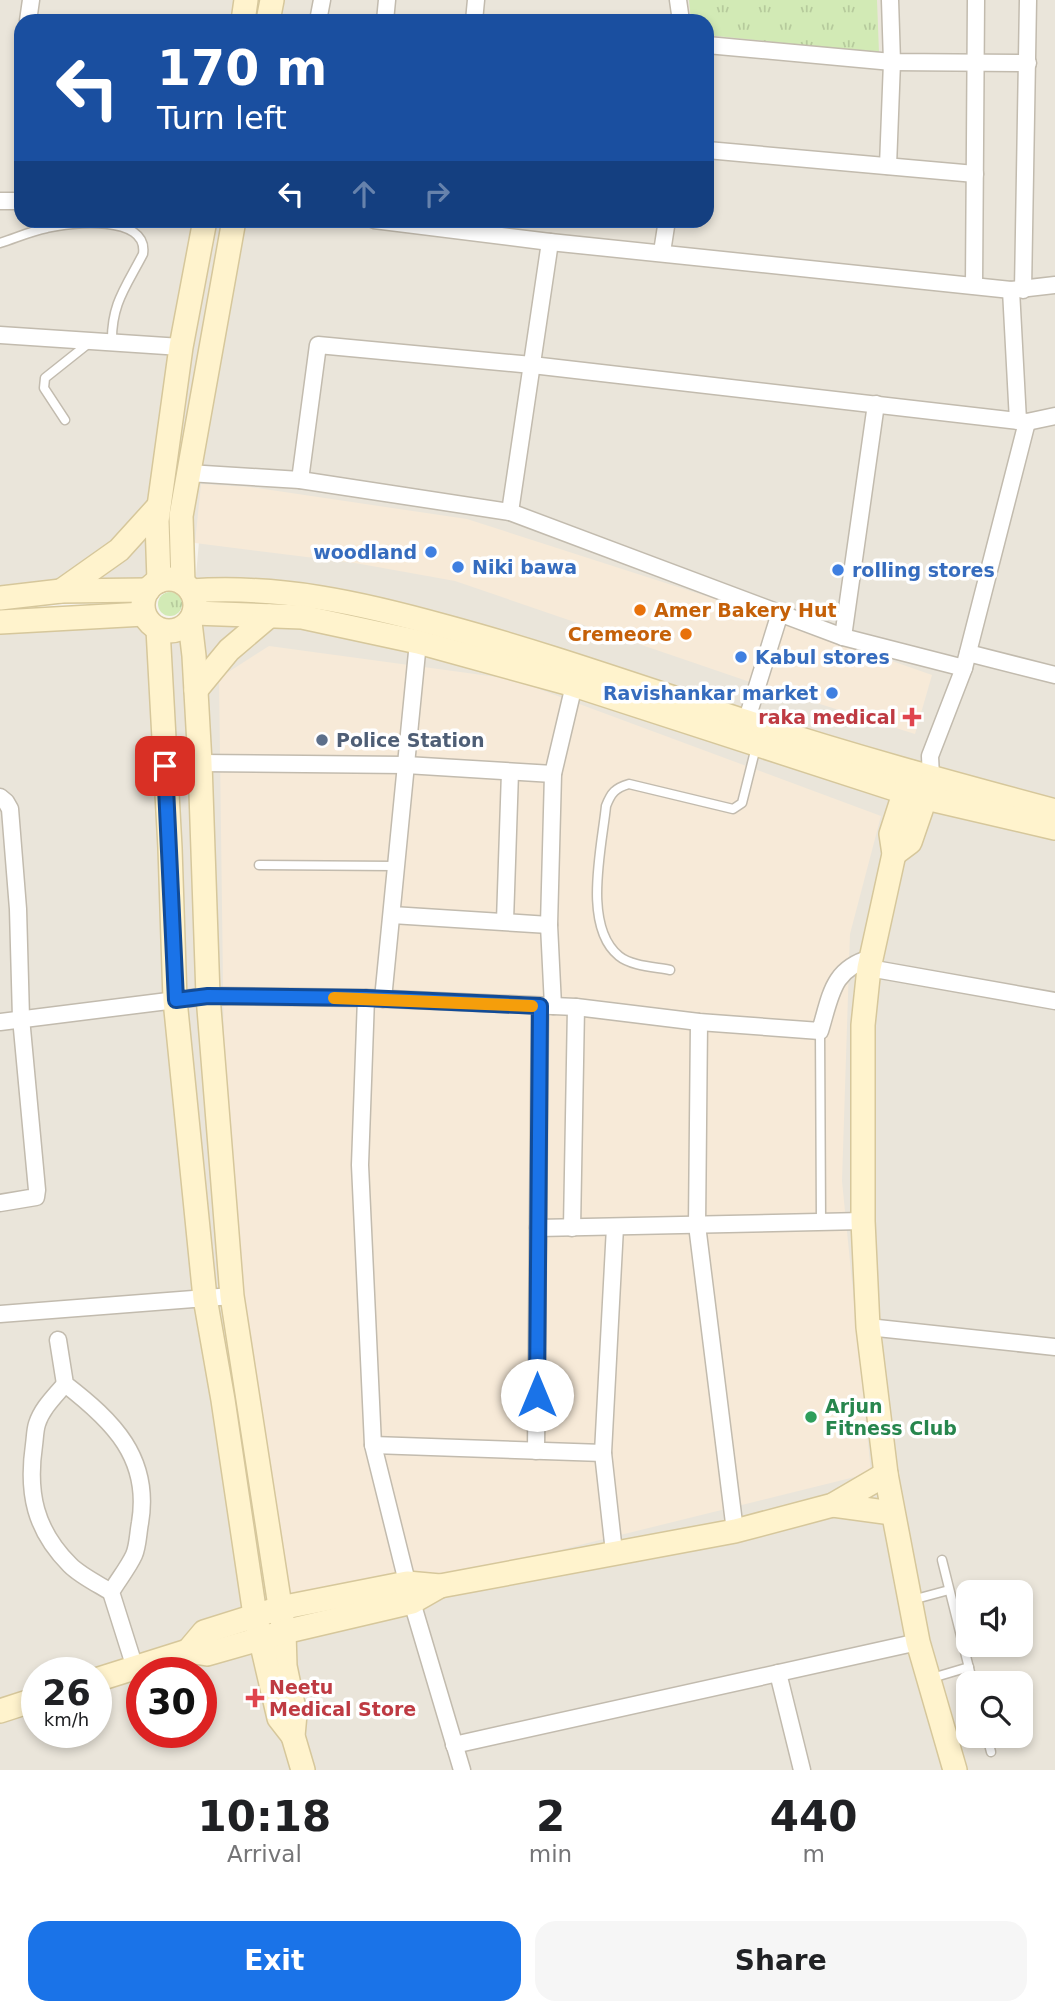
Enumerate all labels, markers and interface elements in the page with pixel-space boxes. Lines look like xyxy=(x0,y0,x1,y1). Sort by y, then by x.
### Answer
text: 170 m xyxy=(157,40,327,97)
icon: left xyxy=(42,42,133,133)
text: Turn left xyxy=(157,99,287,137)
icon: left xyxy=(272,175,310,213)
icon: ahead xyxy=(345,175,383,213)
icon: right xyxy=(418,175,456,213)
place label: woodland xyxy=(313,541,417,563)
marker: woodland xyxy=(423,544,439,560)
place label: Niki bawa xyxy=(472,556,577,578)
marker: Niki bawa xyxy=(450,559,466,575)
place label: rolling stores xyxy=(852,559,995,581)
marker: rolling stores xyxy=(830,562,846,578)
place label: Amer Bakery Hut xyxy=(654,599,837,621)
marker: Amer Bakery Hut xyxy=(632,602,648,618)
place label: Cremeore xyxy=(568,623,672,645)
marker: Cremeore xyxy=(678,626,694,642)
place label: Kabul stores xyxy=(755,646,890,668)
marker: Kabul stores xyxy=(733,649,749,665)
place label: Ravishankar market xyxy=(603,682,818,704)
marker: Ravishankar market xyxy=(824,685,840,701)
place label: raka medical xyxy=(758,706,896,728)
marker: raka medical xyxy=(902,707,922,727)
place label: Police Station xyxy=(336,729,485,751)
marker: Police Station xyxy=(314,732,330,748)
pin xyxy=(135,736,195,796)
icon: arrive xyxy=(146,747,184,785)
position arrow xyxy=(500,1358,574,1432)
place label: Arjun Fitness Club xyxy=(825,1395,957,1439)
marker: Arjun Fitness Club xyxy=(803,1409,819,1425)
map controls xyxy=(956,1580,1033,1748)
button: sound xyxy=(956,1580,1033,1657)
speed limit sign: 30 xyxy=(126,1657,217,1748)
button: search xyxy=(956,1671,1033,1748)
text: 26 xyxy=(42,1673,91,1713)
place label: Neetu Medical Store xyxy=(269,1676,416,1720)
marker: Neetu Medical Store xyxy=(247,1690,263,1706)
text: km/h xyxy=(44,1709,89,1730)
text: 10:18 xyxy=(198,1792,331,1841)
text: 2 xyxy=(536,1792,565,1841)
text: 440 xyxy=(770,1792,857,1841)
text: Arrival xyxy=(227,1841,302,1867)
text: min xyxy=(529,1841,572,1867)
text: m xyxy=(802,1841,825,1867)
button: Exit xyxy=(28,1921,521,2001)
button: Share xyxy=(535,1921,1027,2001)

